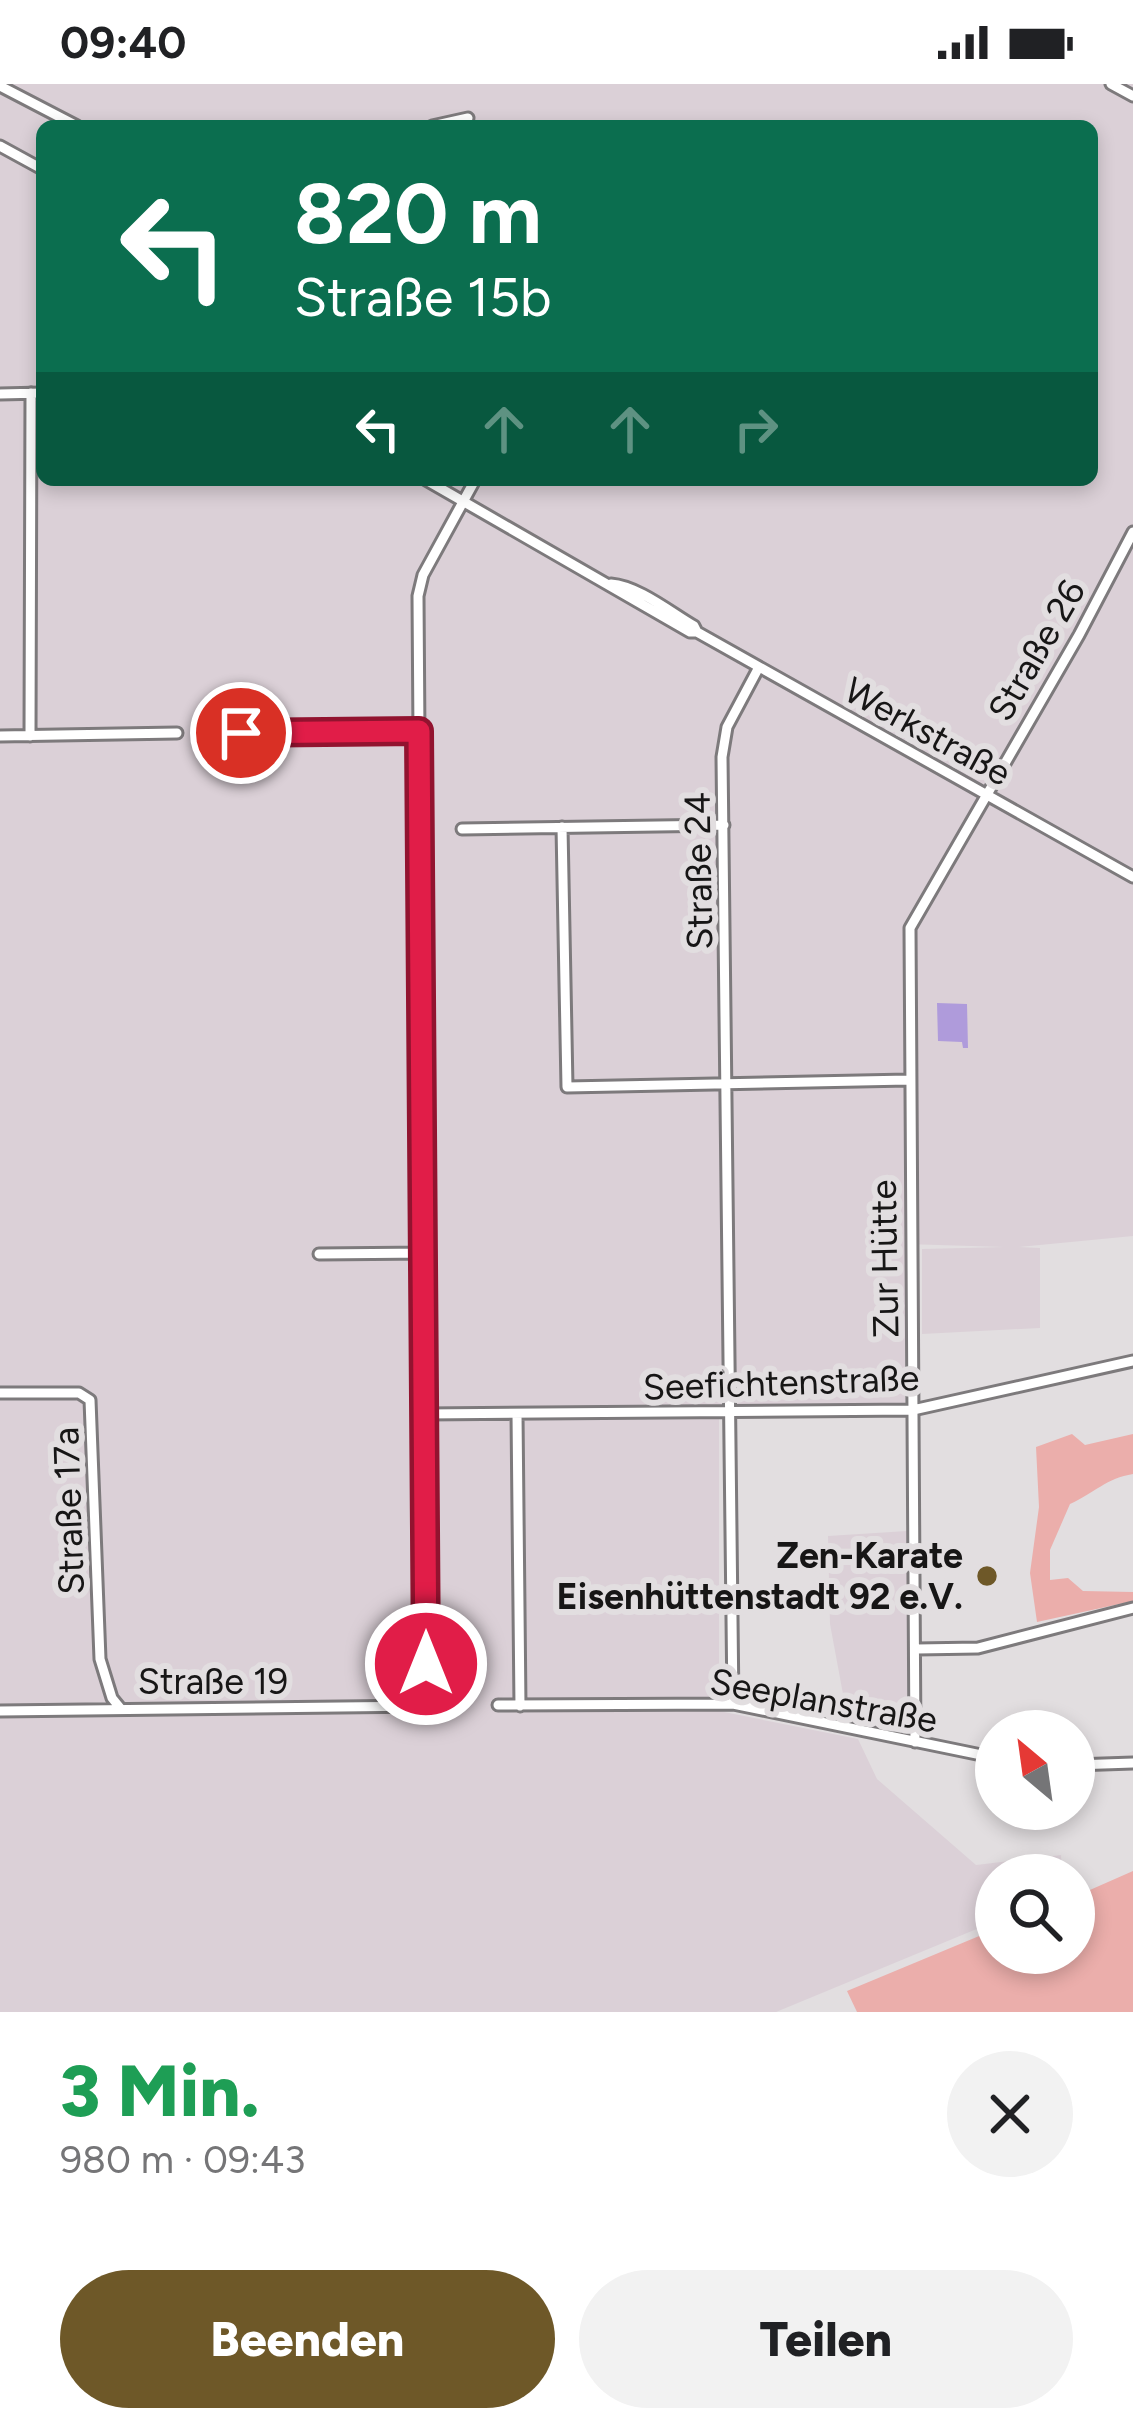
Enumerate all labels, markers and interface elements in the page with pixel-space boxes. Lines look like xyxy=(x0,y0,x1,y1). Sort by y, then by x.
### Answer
text: 09:40 xyxy=(60,15,186,69)
text: 820 m xyxy=(294,163,542,264)
icon: left xyxy=(96,168,252,324)
text: Straße 15b xyxy=(294,265,552,330)
icon: left xyxy=(345,396,411,462)
icon: ahead xyxy=(471,396,537,462)
icon: ahead xyxy=(597,396,663,462)
icon: right xyxy=(723,396,789,462)
street label: Straße 26 xyxy=(979,572,1094,728)
street label: Werkstraße xyxy=(837,668,1018,795)
pin xyxy=(190,682,292,784)
icon: arrive xyxy=(208,700,274,766)
street label: Straße 24 xyxy=(676,792,721,950)
street label: Zur Hütte xyxy=(862,1180,907,1338)
street label: Seefichtenstraße xyxy=(642,1356,920,1409)
street label: Straße 17a xyxy=(44,1426,93,1596)
place label: Zen-Karate Eisenhüttenstadt 92 e.V. xyxy=(557,1534,963,1618)
marker: Zen-Karate Eisenhüttenstadt 92 e.V. xyxy=(974,1563,1000,1589)
position arrow xyxy=(363,1601,489,1727)
street label: Seeplanstraße xyxy=(707,1659,941,1742)
street label: Straße 19 xyxy=(138,1660,288,1703)
north arrow xyxy=(975,1710,1095,1830)
map controls xyxy=(975,1710,1095,1974)
button: search xyxy=(975,1854,1095,1974)
text: 3 Min. xyxy=(60,2048,260,2134)
button: close xyxy=(947,2051,1073,2177)
text: 980 m · 09:43 xyxy=(60,2136,305,2183)
button: Beenden xyxy=(60,2270,555,2408)
button: Teilen xyxy=(579,2270,1073,2408)

